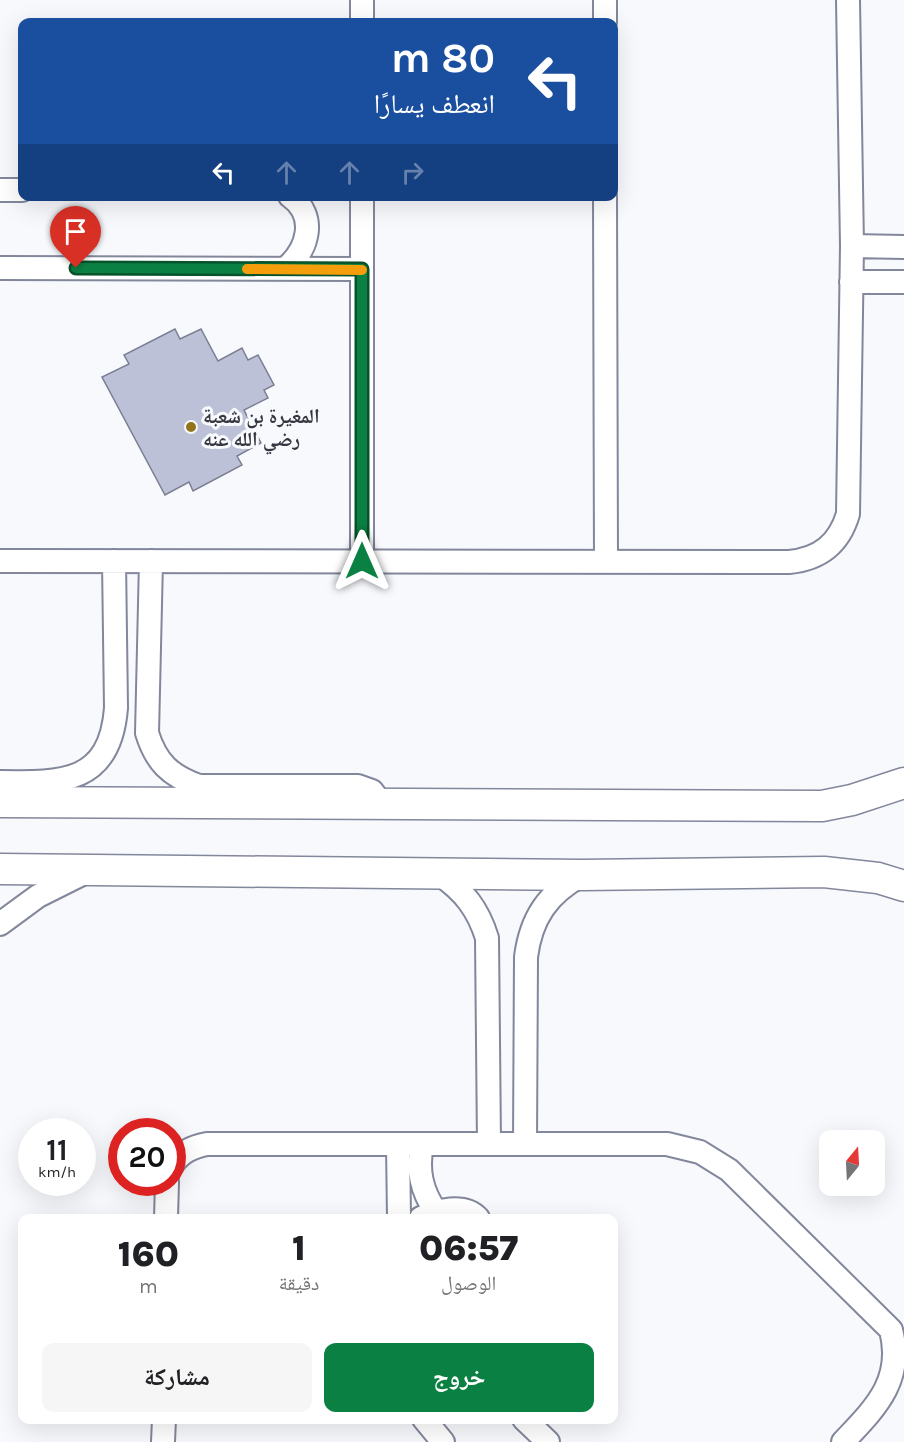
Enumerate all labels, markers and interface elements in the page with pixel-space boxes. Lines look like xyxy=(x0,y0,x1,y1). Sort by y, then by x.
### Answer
text: 80 m xyxy=(391,33,495,83)
icon: left xyxy=(516,42,594,120)
text: انعطف يسارًا xyxy=(374,88,495,120)
icon: left xyxy=(207,156,240,189)
icon: ahead xyxy=(270,156,303,189)
icon: ahead xyxy=(333,156,366,189)
icon: right xyxy=(396,156,429,189)
pin xyxy=(50,206,101,268)
icon: arrive xyxy=(59,215,92,248)
place label: المغيرة بن شعبة رضي الله عنه xyxy=(203,405,320,454)
marker: المغيرة بن شعبة رضي الله عنه xyxy=(184,420,198,434)
position arrow xyxy=(330,529,394,593)
speed limit sign: 20 xyxy=(108,1118,186,1196)
north arrow xyxy=(819,1130,885,1196)
map controls xyxy=(819,1130,885,1196)
text: 11 xyxy=(46,1132,68,1168)
text: km/h xyxy=(38,1163,76,1181)
text: 1 xyxy=(292,1227,306,1269)
text: 06:57 xyxy=(419,1227,518,1269)
text: 160 xyxy=(118,1233,179,1275)
text: دقيقة xyxy=(279,1272,319,1295)
text: الوصول xyxy=(441,1272,496,1295)
text: m xyxy=(139,1275,158,1298)
button: مشاركة xyxy=(42,1343,312,1412)
button: خروج xyxy=(324,1343,594,1412)

